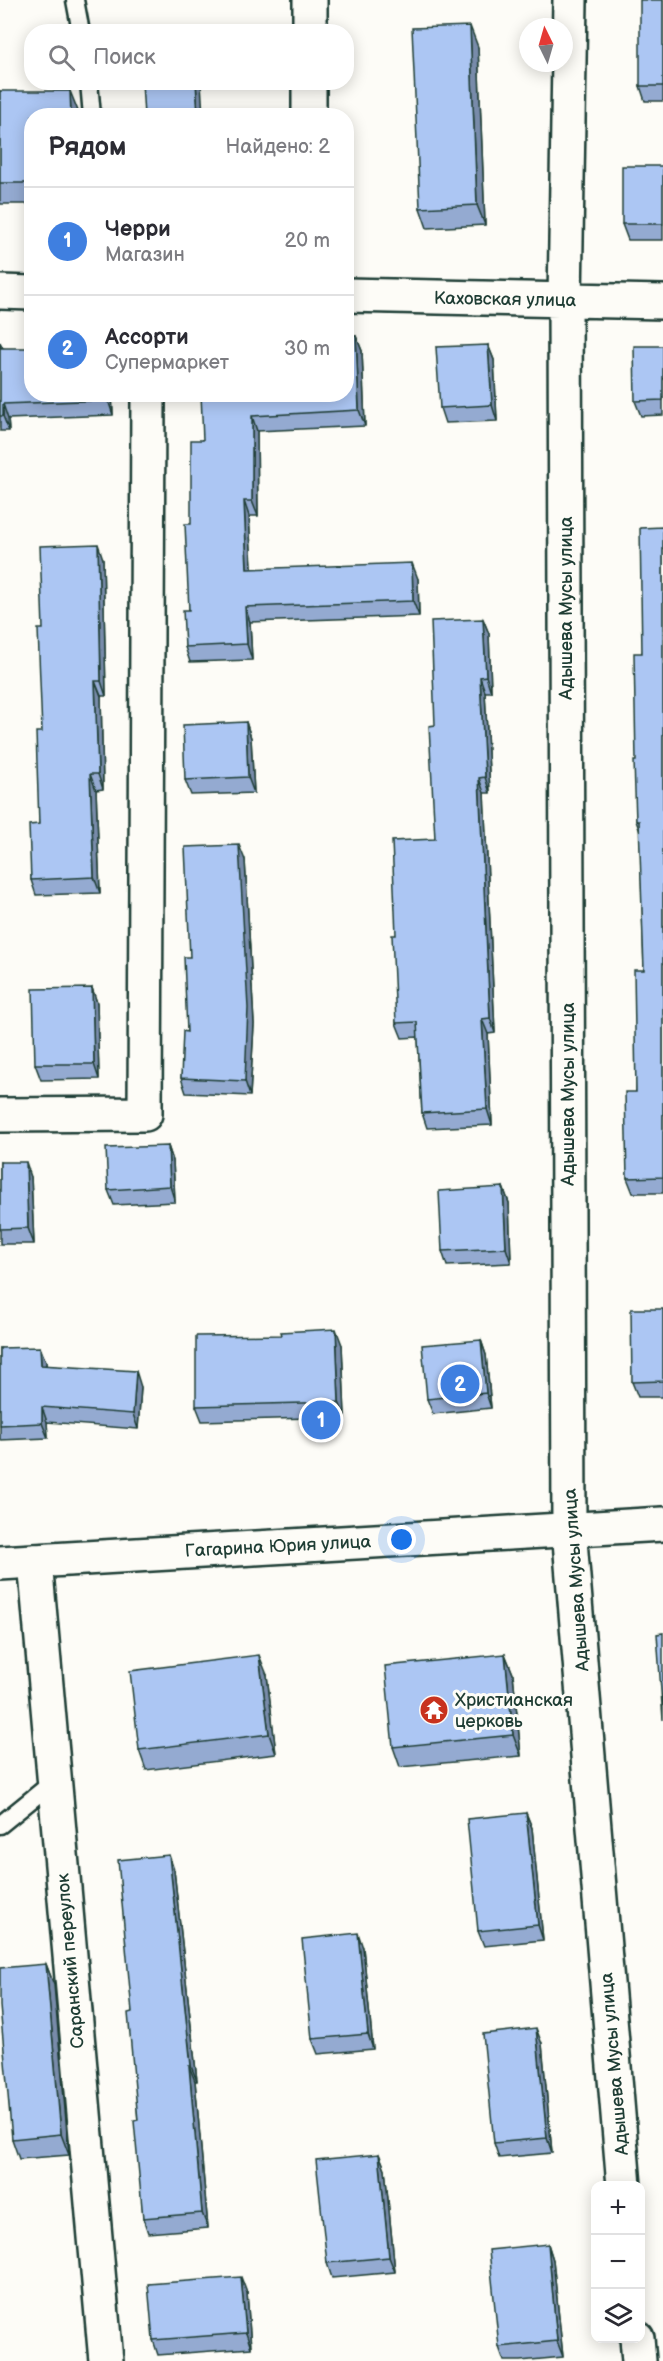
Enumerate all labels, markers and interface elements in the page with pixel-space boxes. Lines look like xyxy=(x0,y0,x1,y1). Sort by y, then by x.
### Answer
north arrow xyxy=(519,18,573,72)
search box xyxy=(24,24,354,90)
icon: search xyxy=(45,41,78,74)
text: Поиск xyxy=(93,44,156,71)
text: Рядом xyxy=(48,132,126,163)
text: Найдено: 2 xyxy=(226,135,330,159)
text: Черри xyxy=(105,216,171,243)
text: 1 xyxy=(63,229,72,253)
text: 20 m xyxy=(285,229,330,253)
text: Магазин xyxy=(105,243,185,267)
street label: Каховская улица xyxy=(434,288,577,311)
text: Ассорти xyxy=(105,324,189,351)
text: 2 xyxy=(62,337,73,361)
text: 30 m xyxy=(284,337,330,361)
text: Супермаркет xyxy=(105,351,229,375)
street label: Адышева Мусы улица xyxy=(556,516,577,701)
street label: Адышева Мусы улица xyxy=(558,1002,579,1187)
pin: 2 xyxy=(440,1362,480,1406)
pin: 1 xyxy=(302,1398,340,1442)
street label: Адышева Мусы улица xyxy=(560,1487,593,1673)
your location xyxy=(387,1525,416,1554)
street label: Гагарина Юрия улица xyxy=(185,1531,372,1562)
place label: Христианская церковь xyxy=(455,1690,573,1732)
temple icon: Христианская церковь xyxy=(418,1694,450,1726)
street label: Саранский переулок xyxy=(52,1872,89,2049)
street label: Адышева Мусы улица xyxy=(596,1971,633,2157)
map controls xyxy=(591,2181,645,2343)
button: + xyxy=(591,2181,645,2235)
button: − xyxy=(591,2235,645,2289)
button: layers xyxy=(591,2289,645,2343)

